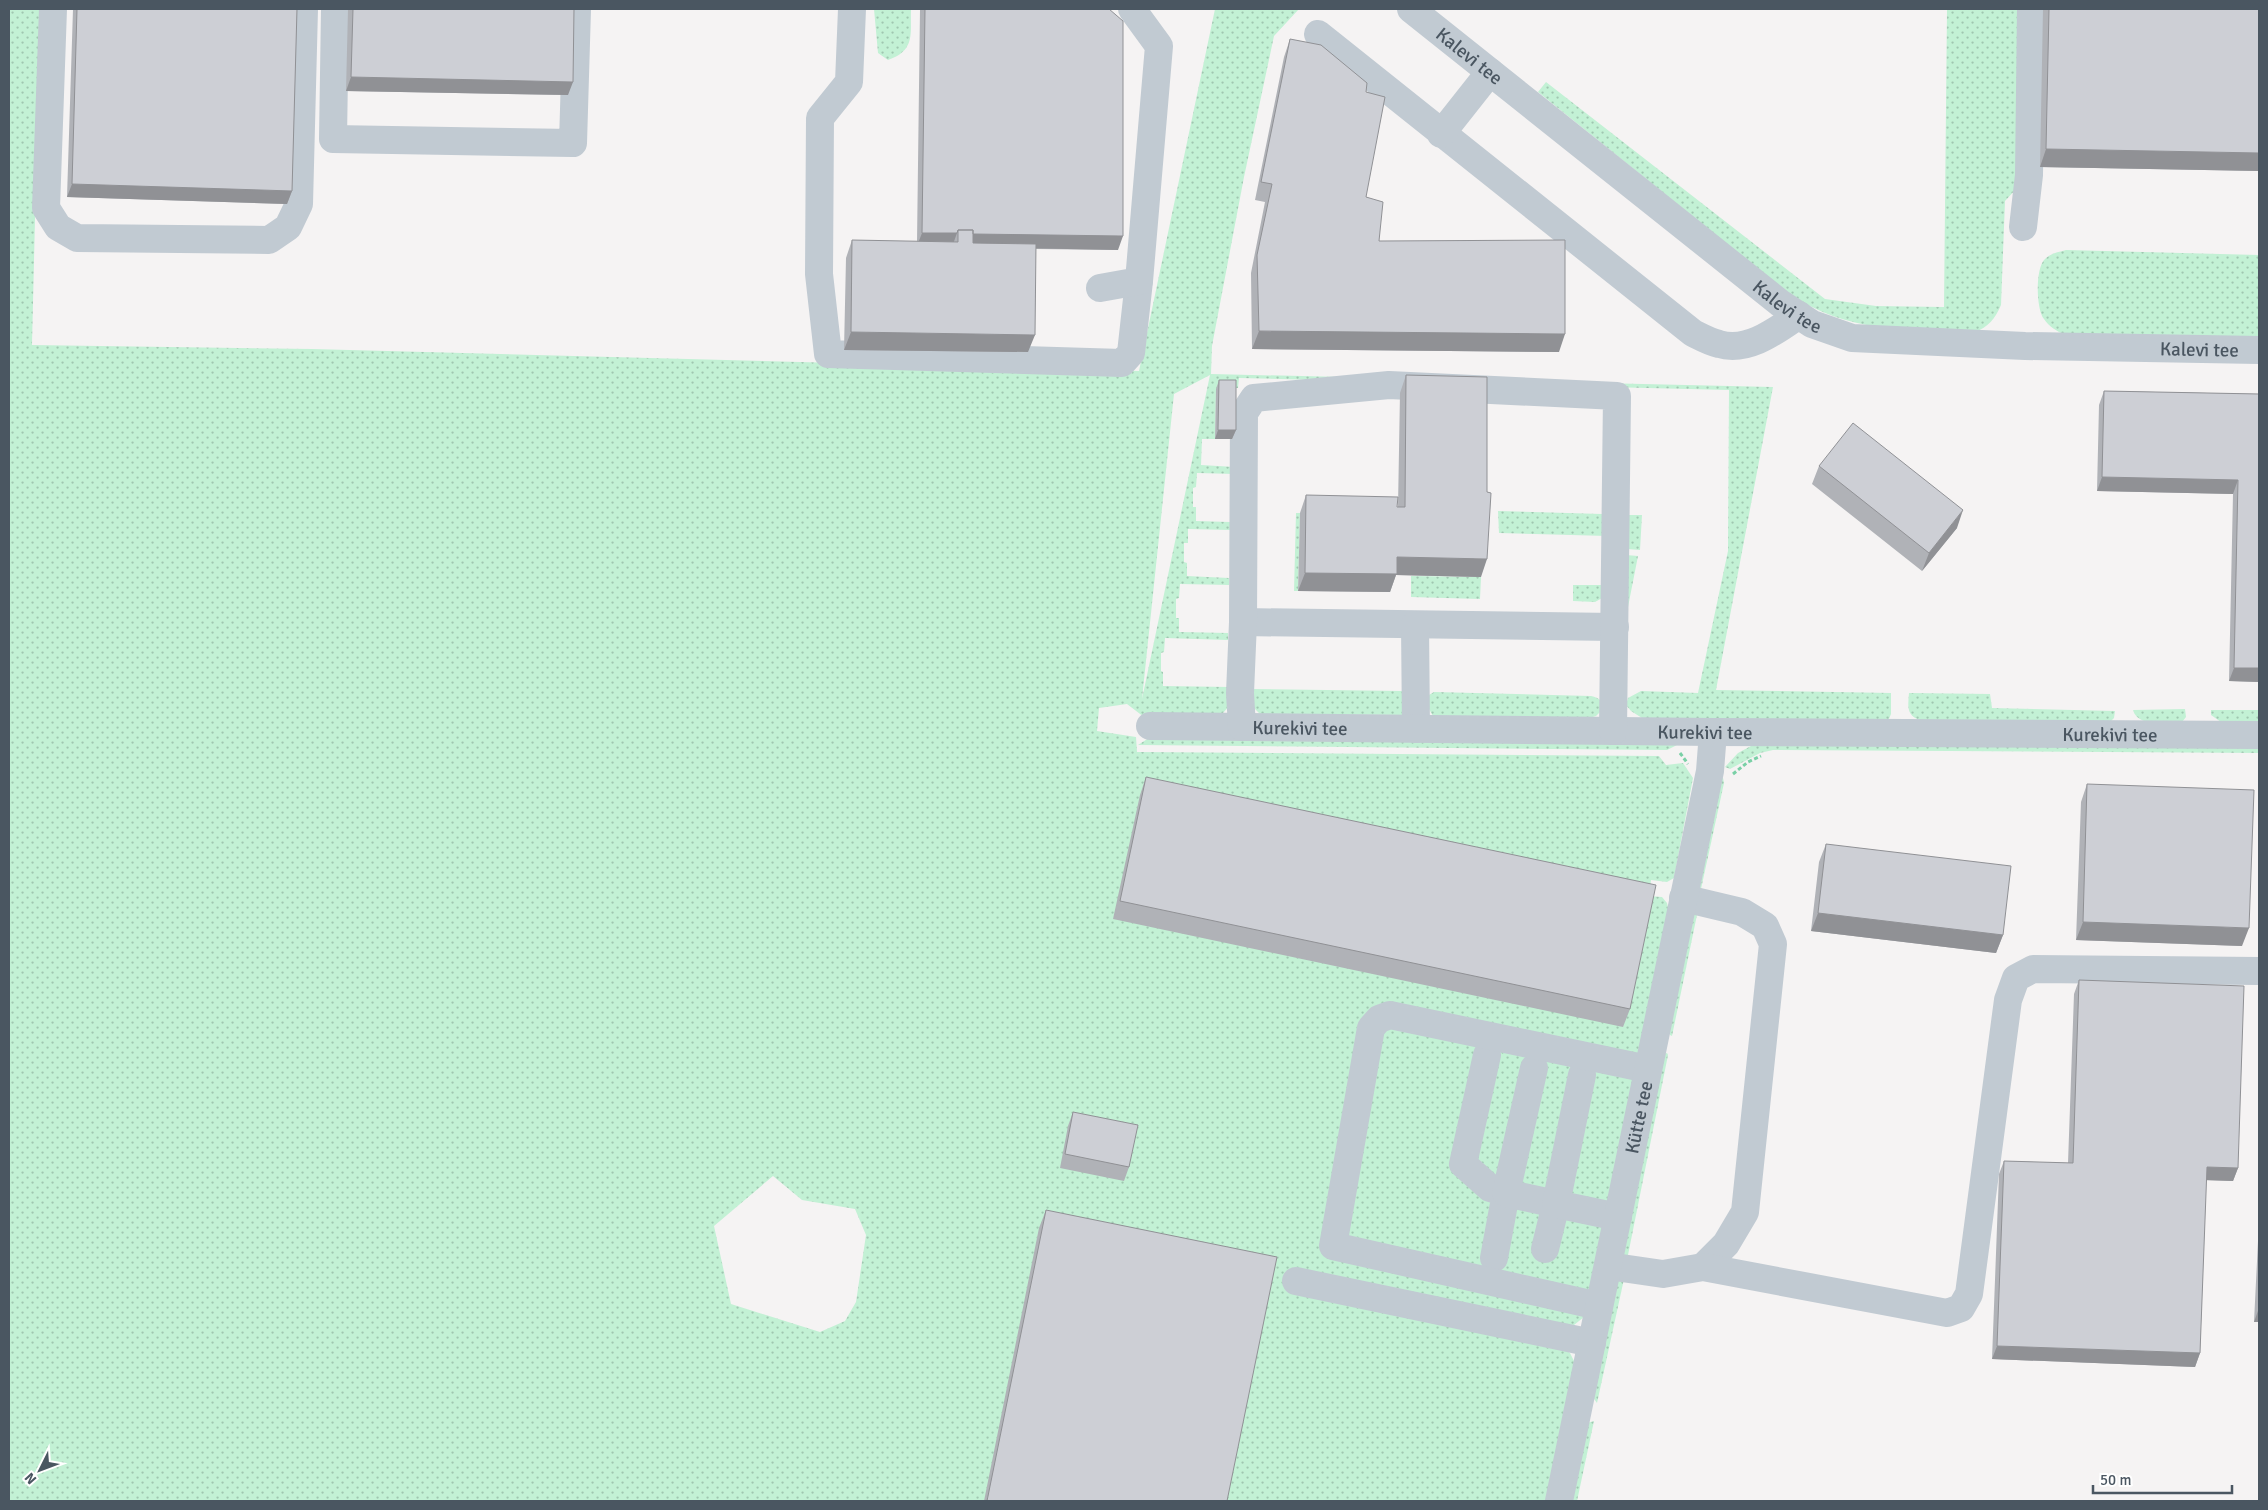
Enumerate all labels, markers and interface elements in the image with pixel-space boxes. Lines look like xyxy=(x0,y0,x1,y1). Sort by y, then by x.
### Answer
street label: Kalevi tee xyxy=(1431,23,1507,90)
street label: Kalevi tee xyxy=(1747,275,1824,339)
street label: Kalevi tee xyxy=(2160,337,2239,363)
street label: Kurekivi tee xyxy=(1252,716,1348,741)
street label: Kurekivi tee xyxy=(1657,720,1753,745)
street label: Kurekivi tee xyxy=(2062,723,2158,747)
street label: Kütte tee xyxy=(1620,1079,1659,1156)
north arrow xyxy=(15,1445,65,1495)
scale bar xyxy=(2093,1462,2232,1494)
text: N xyxy=(21,1469,40,1488)
text: 50 m xyxy=(2100,1471,2131,1489)

